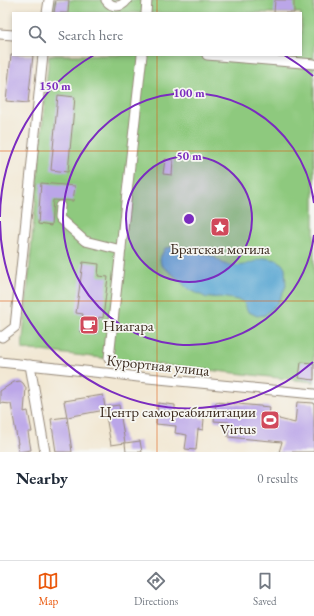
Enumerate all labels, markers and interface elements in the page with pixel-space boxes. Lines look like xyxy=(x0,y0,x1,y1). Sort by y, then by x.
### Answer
search box xyxy=(12,12,302,56)
icon: search xyxy=(26,23,48,45)
text: Search here xyxy=(58,25,123,44)
text: 150 m xyxy=(39,78,71,94)
text: 100 m xyxy=(173,85,205,101)
text: 50 m xyxy=(176,148,202,164)
centre of rings xyxy=(182,212,196,226)
place icon: Братская могила xyxy=(209,216,231,238)
place label: Братская могила xyxy=(170,239,270,258)
cafe icon: Ниагара xyxy=(78,314,100,336)
place label: Ниагара xyxy=(103,316,154,335)
street label: Курортная улица xyxy=(106,350,211,380)
place label: Центр самореабилитации Virtus xyxy=(100,402,256,438)
sports icon: Центр самореабилитации Virtus xyxy=(259,409,281,431)
text: Nearby xyxy=(16,467,68,489)
text: 0 results xyxy=(257,470,298,487)
tab: Map xyxy=(37,570,59,608)
tab: Directions xyxy=(134,570,178,608)
tab: Saved xyxy=(253,570,277,608)

